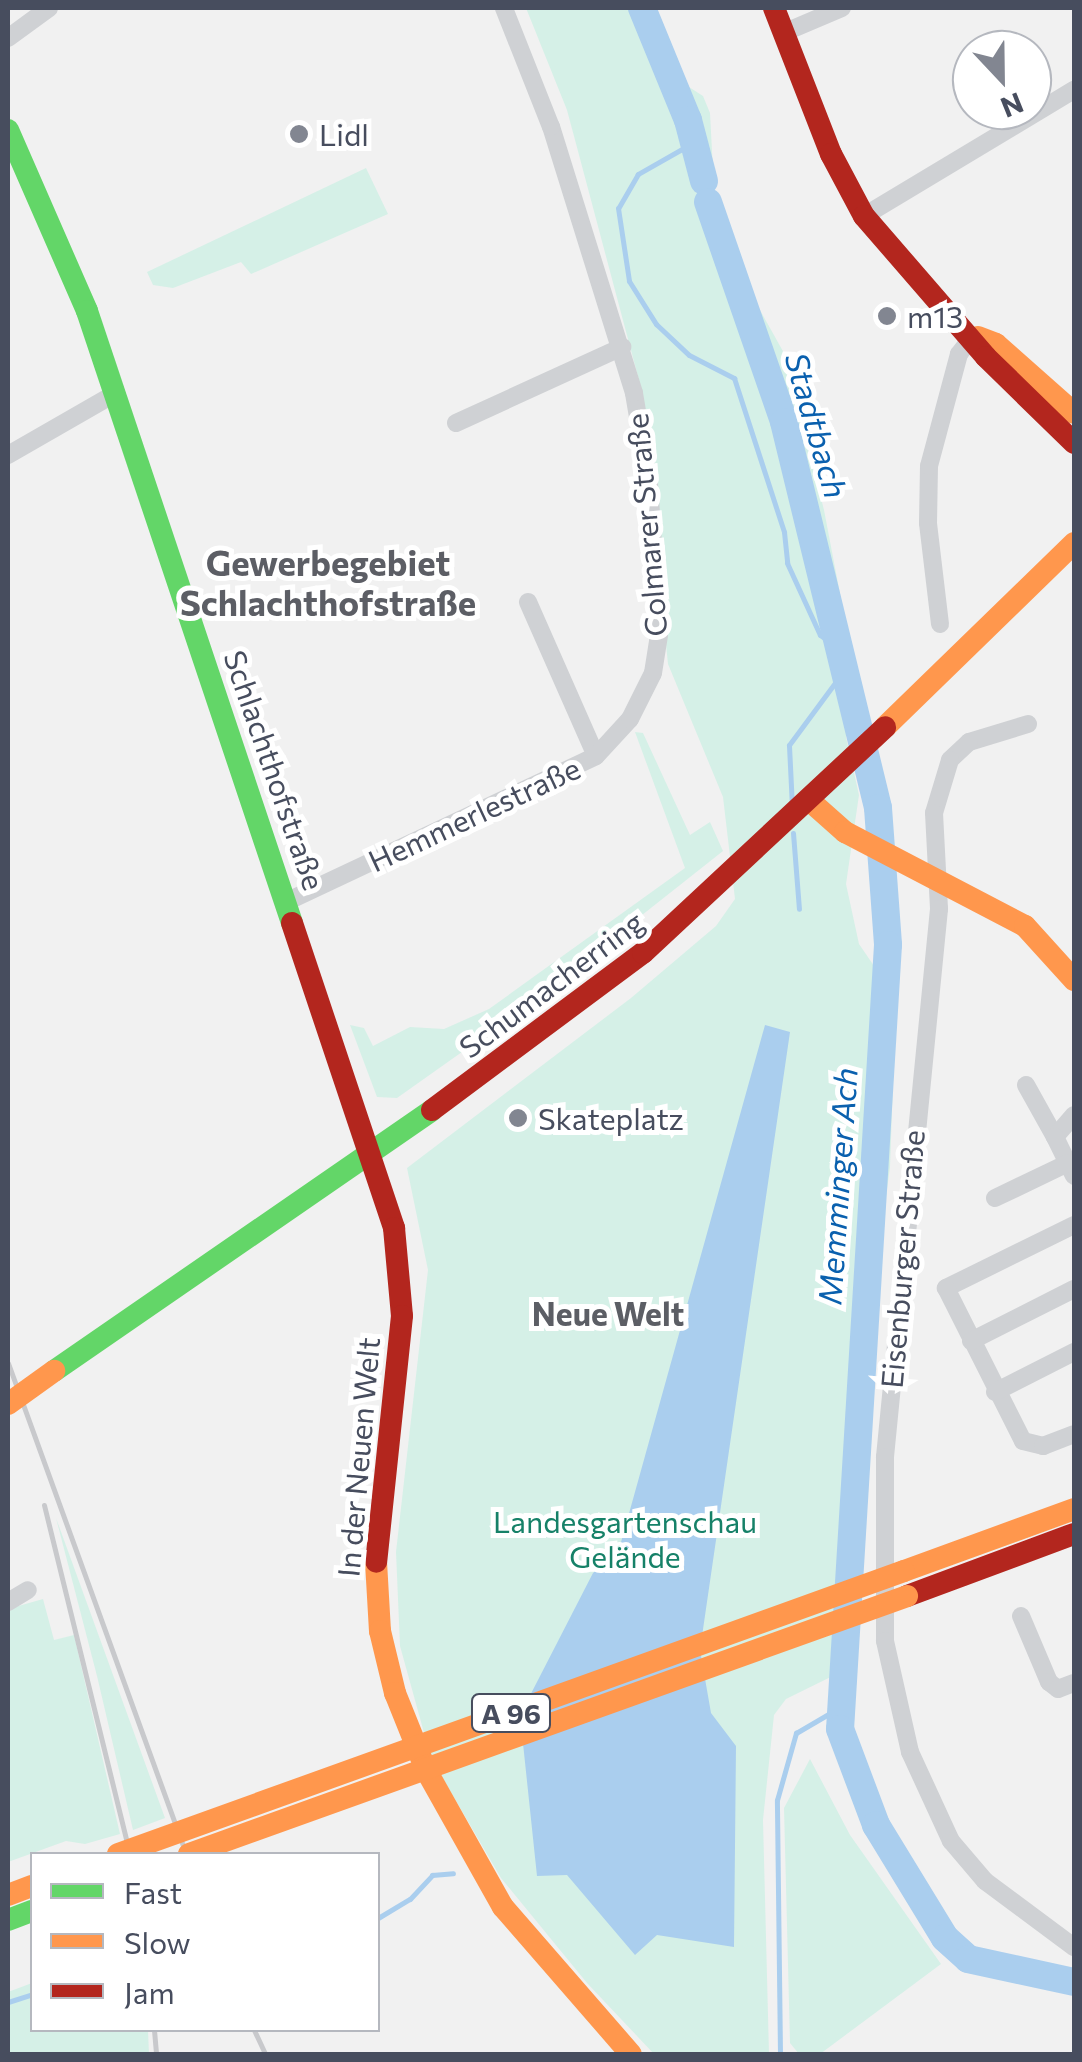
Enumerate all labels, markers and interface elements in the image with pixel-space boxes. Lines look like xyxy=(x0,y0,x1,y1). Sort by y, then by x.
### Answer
north arrow xyxy=(952,30,1052,130)
text: N xyxy=(996,86,1029,126)
place label: Lidl xyxy=(319,116,369,152)
marker: Lidl xyxy=(288,123,310,145)
place label: m13 xyxy=(907,298,963,334)
marker: m13 xyxy=(876,305,898,327)
water label: Stadtbach xyxy=(778,348,856,502)
street label: Colmarer Straße xyxy=(618,412,674,638)
district label: Gewerbegebiet Schlachthofstraße xyxy=(180,541,476,623)
street label: Schlachthofstraße xyxy=(217,646,333,894)
street label: Hemmerlestraße xyxy=(363,749,585,879)
street label: Schumacherring xyxy=(452,903,650,1065)
water label: Memminger Ach xyxy=(810,1066,864,1306)
place label: Skateplatz xyxy=(538,1100,684,1136)
marker: Skateplatz xyxy=(507,1107,529,1129)
street label: Eisenburger Straße xyxy=(873,1128,931,1390)
district label: Neue Welt xyxy=(532,1294,684,1332)
street label: In der Neuen Welt xyxy=(330,1336,386,1578)
park label: Landesgartenschau Gelände xyxy=(493,1503,757,1574)
road number: A 96 xyxy=(468,1690,554,1736)
legend xyxy=(30,1852,380,2032)
text: Fast xyxy=(124,1873,182,1910)
text: Slow xyxy=(124,1923,191,1960)
text: Jam xyxy=(124,1973,175,2010)

